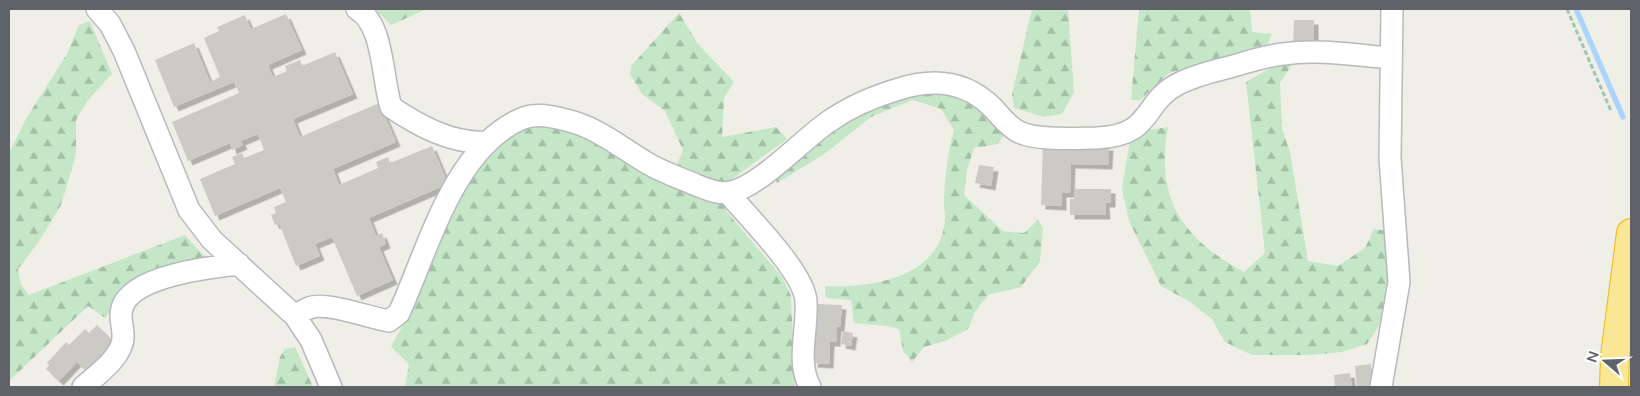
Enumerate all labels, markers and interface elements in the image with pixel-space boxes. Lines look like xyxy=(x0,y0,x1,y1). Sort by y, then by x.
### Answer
north arrow xyxy=(1580,336,1630,386)
text: N xyxy=(1582,349,1602,364)

